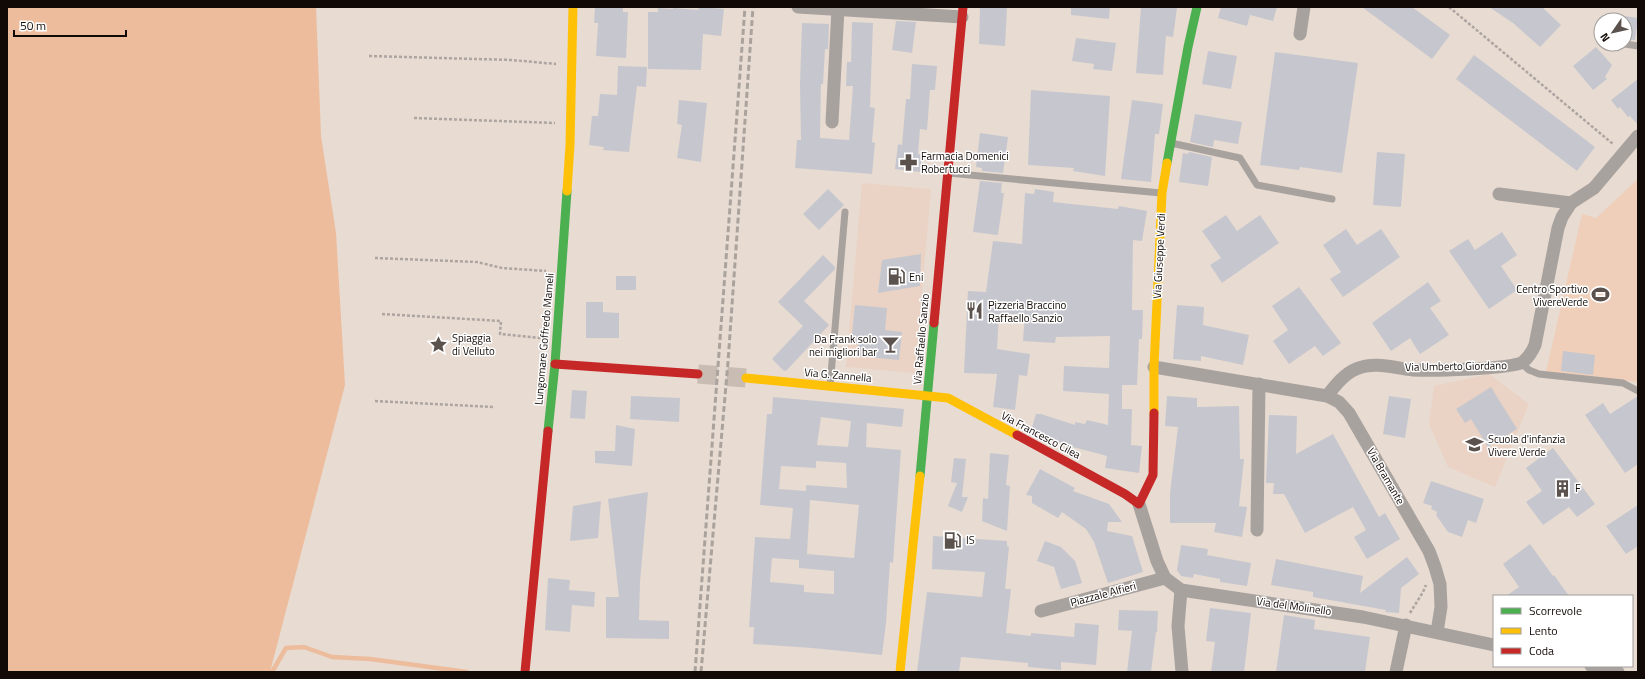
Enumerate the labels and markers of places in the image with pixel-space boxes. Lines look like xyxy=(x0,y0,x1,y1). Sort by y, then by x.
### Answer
place label: Farmacia Domenici Robertucci xyxy=(921,148,1009,177)
pharmacy icon: Farmacia Domenici Robertucci xyxy=(898,152,918,172)
fuel station icon: Eni xyxy=(886,267,906,287)
place label: Eni xyxy=(909,269,923,285)
place label: Centro Sportivo VivereVerde xyxy=(1516,281,1588,310)
sports icon: Centro Sportivo VivereVerde xyxy=(1591,285,1611,305)
place label: Pizzeria Braccino Raffaello Sanzio xyxy=(988,297,1067,326)
restaurant icon: Pizzeria Braccino Raffaello Sanzio xyxy=(965,301,985,321)
place label: Spiaggia di Velluto xyxy=(452,330,495,359)
place label: Da Frank solo nei migliori bar xyxy=(809,331,877,360)
place icon: Spiaggia di Velluto xyxy=(429,334,449,354)
bar icon: Da Frank solo nei migliori bar xyxy=(880,335,900,355)
place label: Scuola d'infanzia Vivere Verde xyxy=(1488,431,1566,460)
school or university icon: Scuola d'infanzia Vivere Verde xyxy=(1465,435,1485,455)
building icon: F xyxy=(1552,478,1572,498)
place label: F xyxy=(1575,480,1581,496)
fuel station icon: IS xyxy=(943,530,963,550)
place label: IS xyxy=(966,532,975,548)

